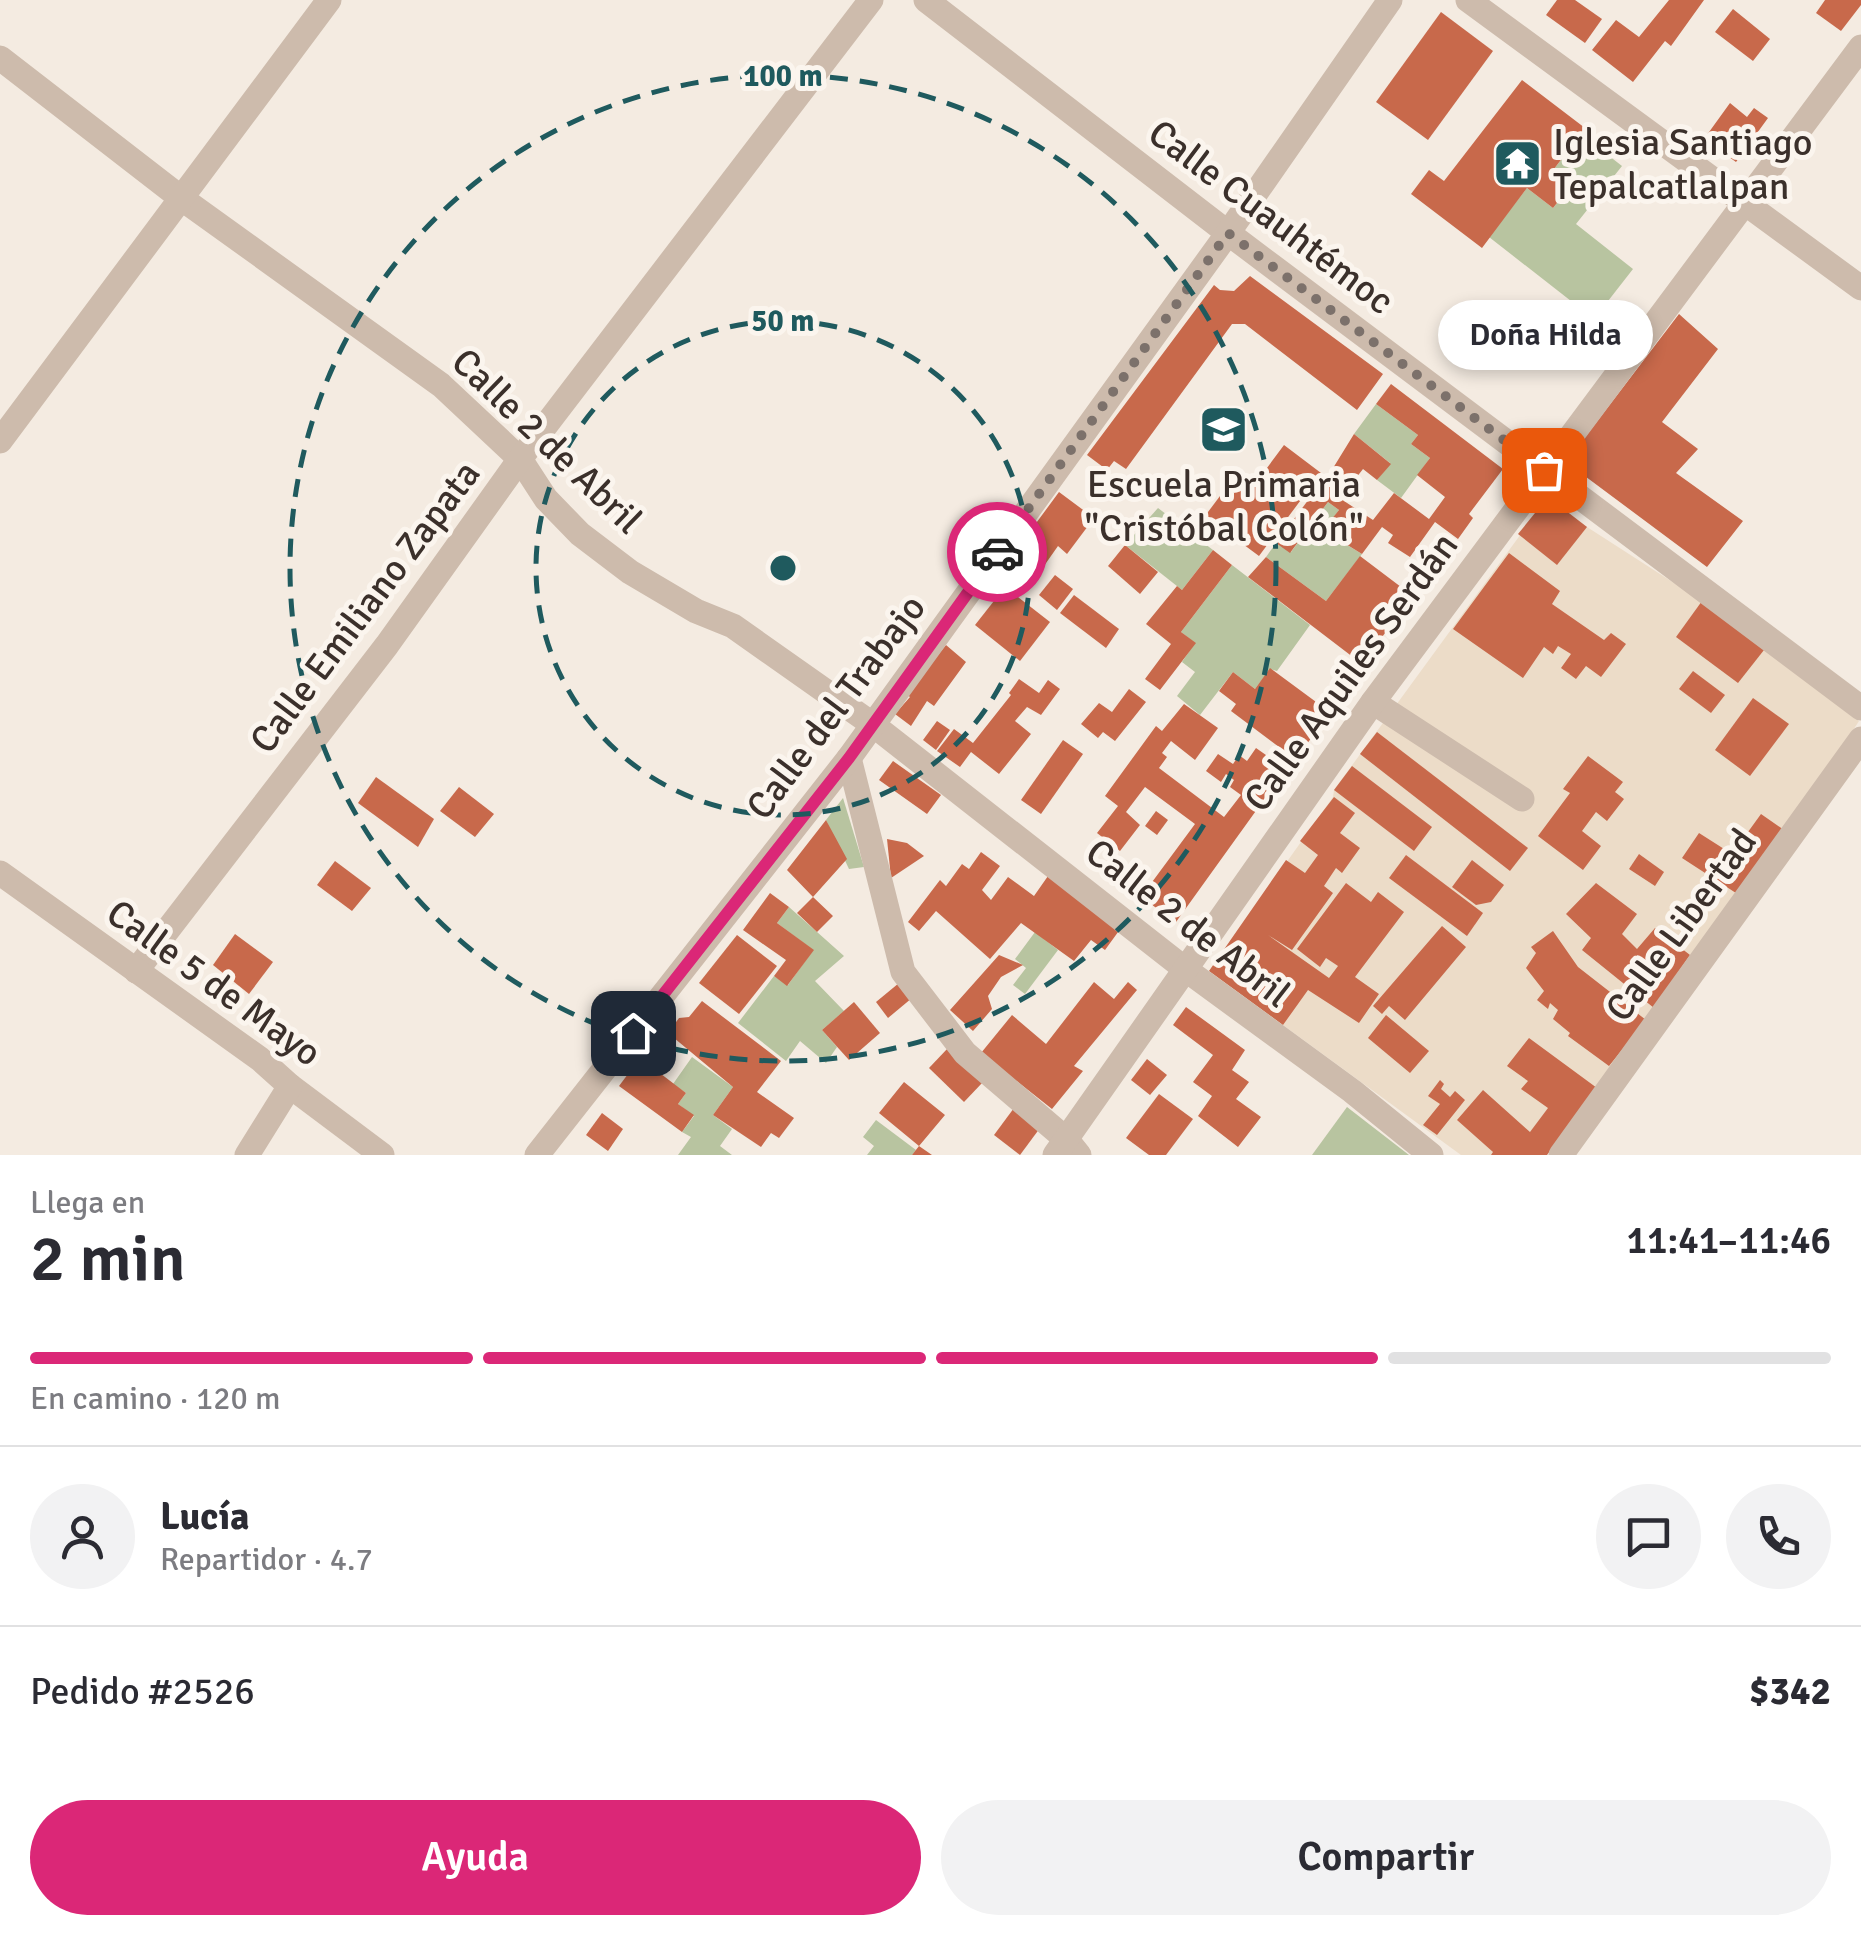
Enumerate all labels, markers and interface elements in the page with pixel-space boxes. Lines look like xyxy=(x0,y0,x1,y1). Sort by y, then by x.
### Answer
text: 100 m xyxy=(743,58,823,95)
street label: Calle Cuauhtémoc xyxy=(1139,109,1403,325)
place label: Iglesia Santiago Tepalcatlalpan xyxy=(1553,119,1813,210)
temple icon: Iglesia Santiago Tepalcatlalpan xyxy=(1492,138,1544,190)
callout: Doña Hilda xyxy=(1436,300,1652,370)
text: 50 m xyxy=(751,303,815,340)
text: Doña Hilda xyxy=(1469,315,1622,354)
street label: Calle 2 de Abril xyxy=(442,338,652,544)
school or university icon: Escuela Primaria "Cristóbal Colón" xyxy=(1198,404,1250,456)
pin xyxy=(1502,428,1587,513)
icon: bag xyxy=(1517,443,1572,498)
street label: Calle Emiliano Zapata xyxy=(240,452,490,762)
place label: Escuela Primaria "Cristóbal Colón" xyxy=(1084,461,1364,552)
courier xyxy=(947,502,1047,602)
street label: Calle Aquiles Serdán xyxy=(1234,523,1468,821)
icon: car xyxy=(970,525,1025,580)
centre of rings xyxy=(765,550,801,586)
street label: Calle del Trabajo xyxy=(736,585,936,829)
street label: Calle Libertad xyxy=(1595,819,1767,1031)
street label: Calle 2 de Abril xyxy=(1076,829,1300,1017)
street label: Calle 5 de Mayo xyxy=(98,889,330,1077)
pin xyxy=(591,991,676,1076)
icon: home xyxy=(606,1006,661,1061)
text: Llega en xyxy=(30,1183,145,1222)
text: 11:41–11:46 xyxy=(1626,1217,1831,1264)
text: 2 min xyxy=(30,1219,186,1299)
text: En camino · 120 m xyxy=(30,1379,280,1418)
button: person xyxy=(30,1484,135,1589)
button: chat xyxy=(1596,1484,1701,1589)
button: phone xyxy=(1726,1484,1831,1589)
text: Lucía xyxy=(160,1493,249,1540)
text: Repartidor · 4.7 xyxy=(160,1540,373,1579)
text: Pedido #2526 xyxy=(30,1668,255,1715)
text: $342 xyxy=(1749,1668,1831,1715)
button: Ayuda xyxy=(30,1800,921,1915)
button: Compartir xyxy=(941,1800,1831,1915)

